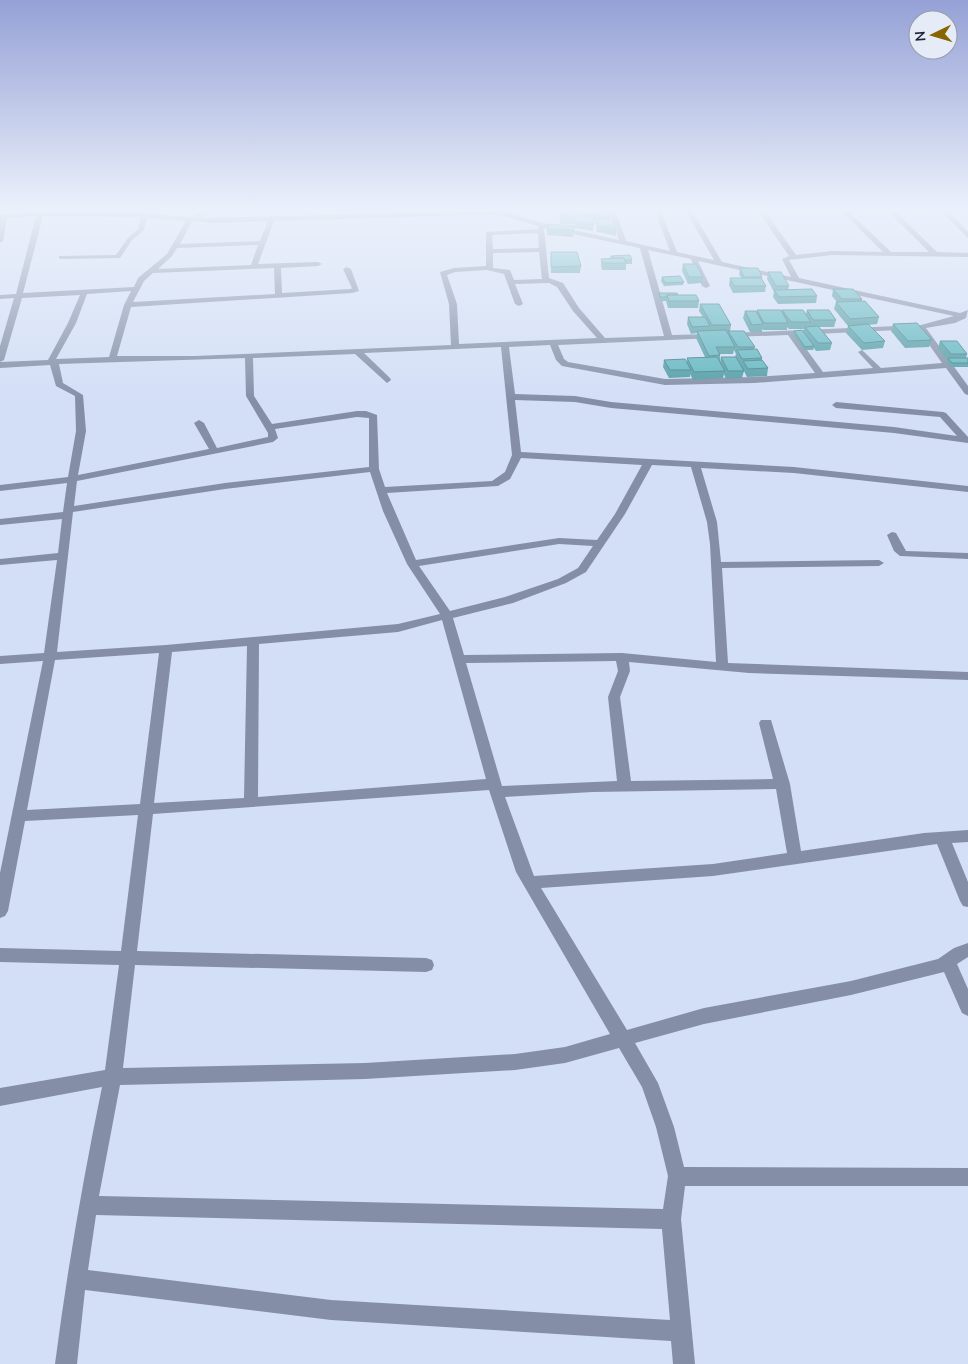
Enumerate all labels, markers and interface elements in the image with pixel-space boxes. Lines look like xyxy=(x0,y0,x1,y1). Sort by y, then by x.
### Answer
north arrow xyxy=(908,10,958,60)
text: N xyxy=(911,30,930,42)

